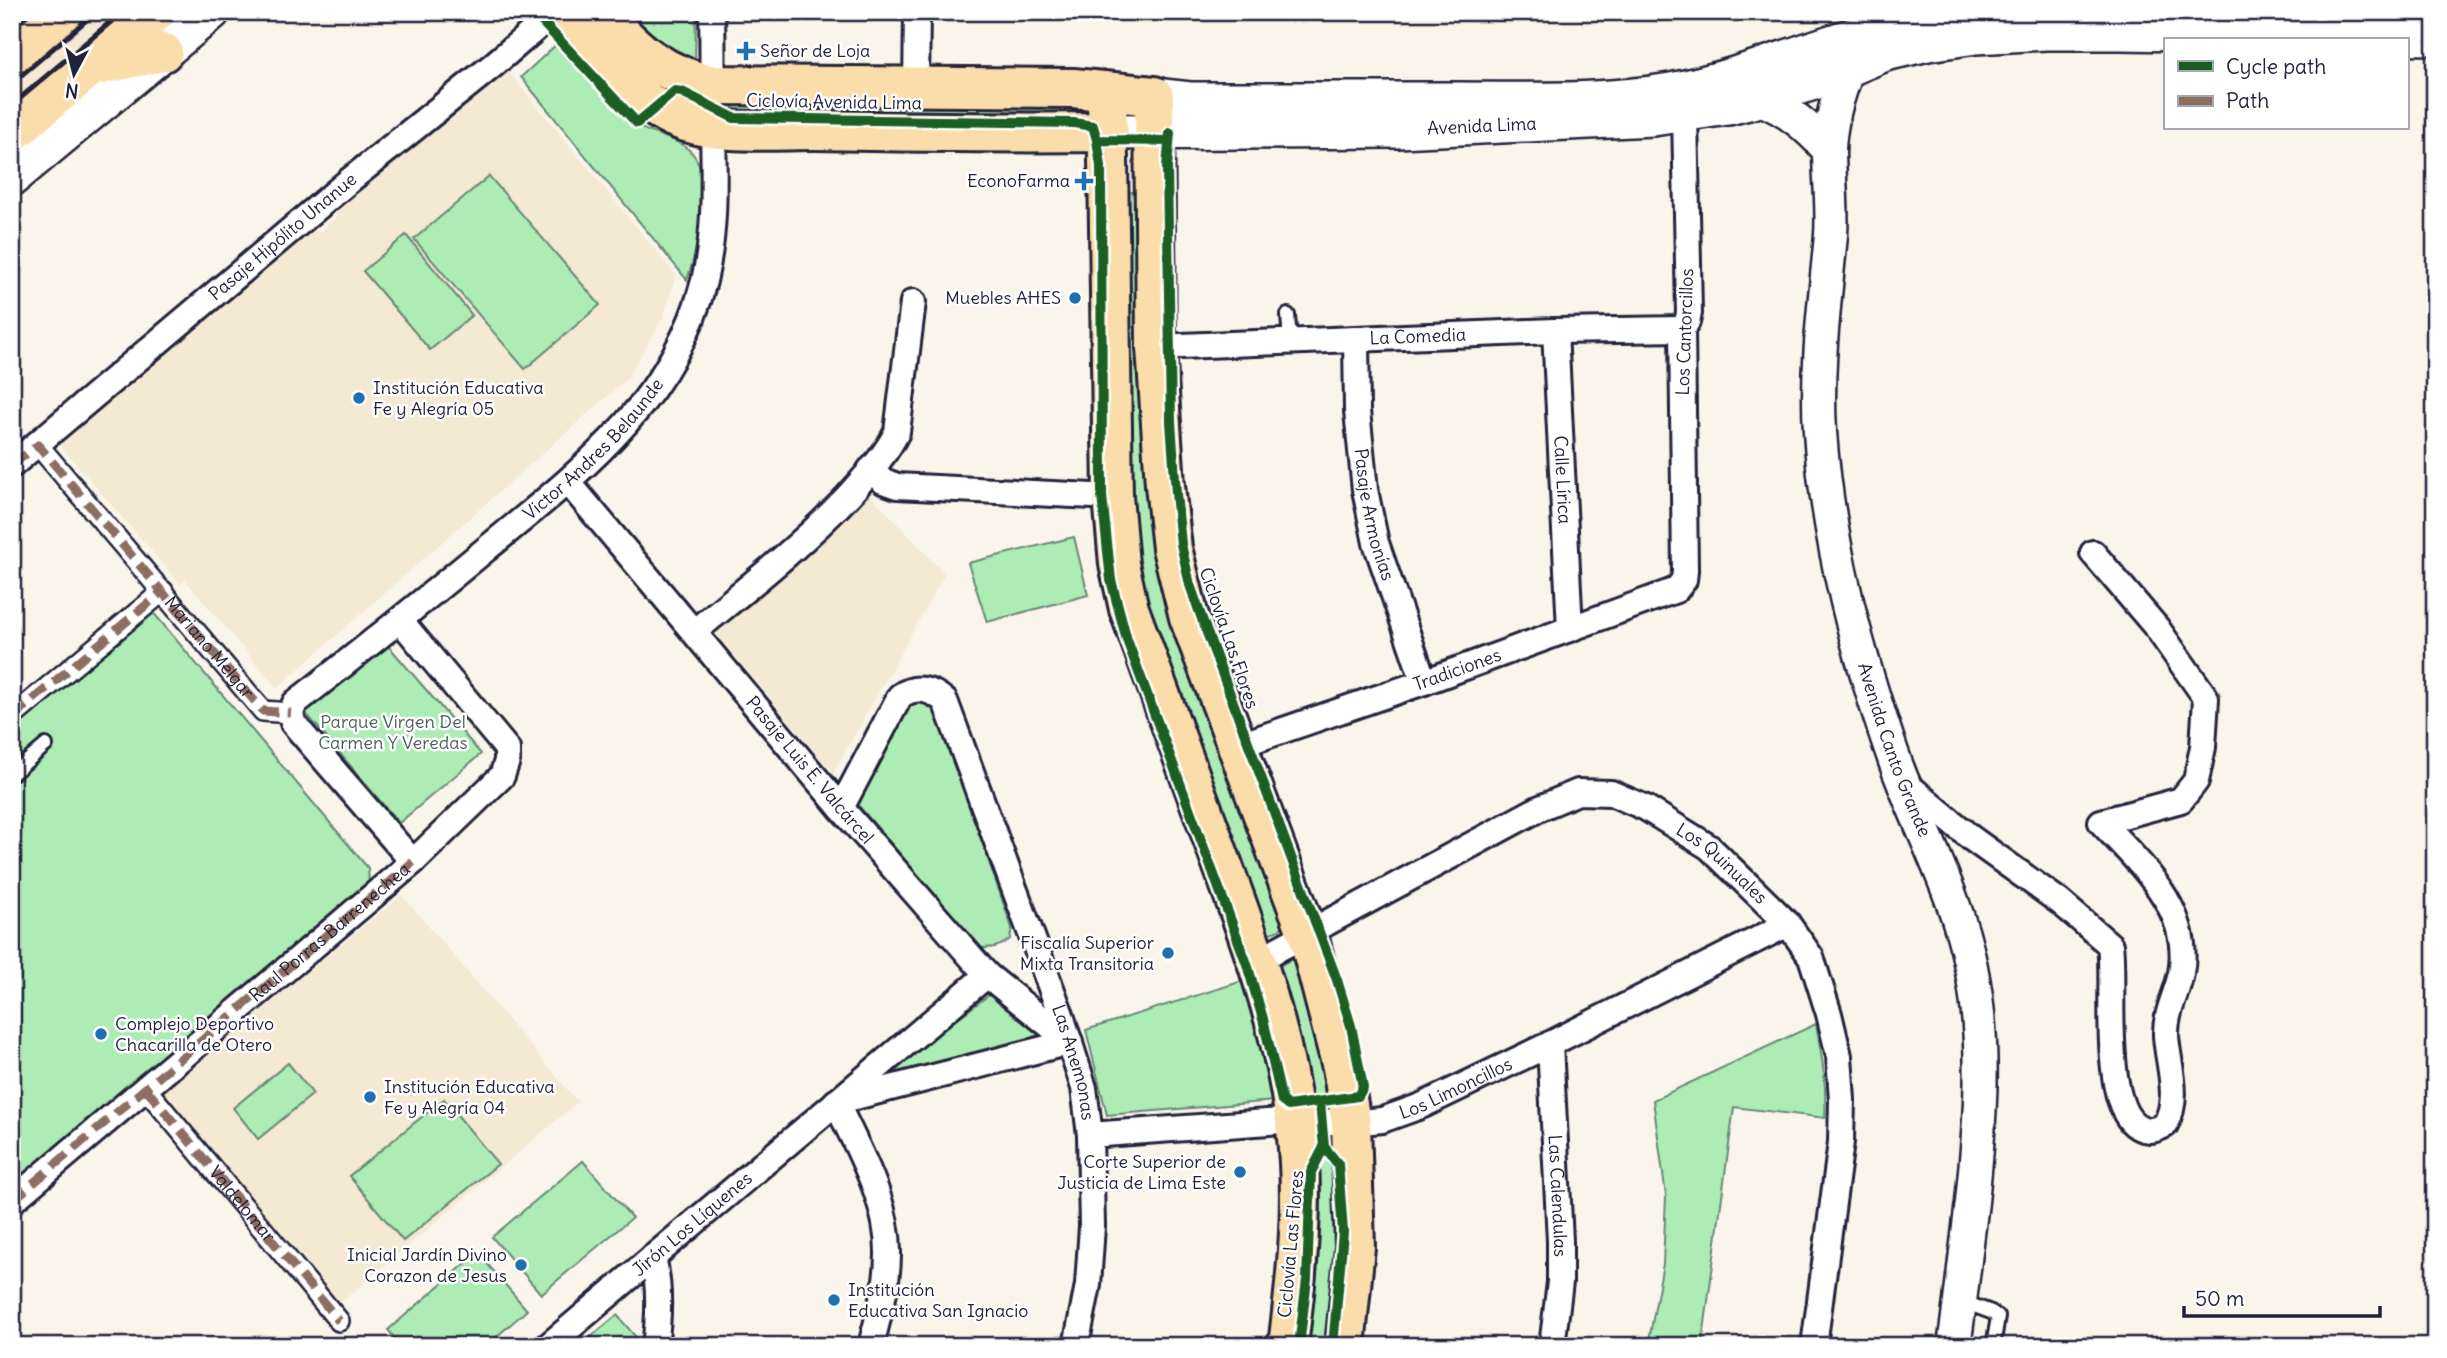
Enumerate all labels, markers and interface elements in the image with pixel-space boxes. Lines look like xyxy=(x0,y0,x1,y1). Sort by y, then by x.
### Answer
north arrow xyxy=(38,38,108,108)
legend xyxy=(2164,38,2408,130)
place label: Señor de Loja xyxy=(760,39,870,62)
marker: Señor de Loja xyxy=(738,43,754,59)
text: Cycle path xyxy=(2226,53,2326,80)
text: N xyxy=(64,78,80,104)
text: Path xyxy=(2226,87,2269,114)
street label: Ciclovía Avenida Lima xyxy=(746,88,922,115)
street label: Avenida Lima xyxy=(1427,111,1537,140)
street label: Pasaje Hipólito Unanue xyxy=(204,167,361,305)
place label: EconoFarma xyxy=(967,169,1070,192)
marker: EconoFarma xyxy=(1076,173,1092,189)
street label: Los Cantorcillos xyxy=(1671,268,1698,396)
place label: Muebles AHES xyxy=(945,286,1061,309)
marker: Muebles AHES xyxy=(1067,290,1083,306)
street label: La Comedia xyxy=(1369,323,1466,349)
street label: Victor Andres Belaunde xyxy=(518,374,668,525)
place label: Institución Educativa Fe y Alegría 05 xyxy=(373,376,544,420)
marker: Institución Educativa Fe y Alegría 05 xyxy=(351,390,367,406)
street label: Calle Lírica xyxy=(1549,435,1577,525)
street label: Pasaje Armonías xyxy=(1350,447,1400,583)
street label: Ciclovía Las Flores xyxy=(1195,564,1264,712)
street label: Mariano Melgar xyxy=(160,591,260,704)
street label: Tradiciones xyxy=(1410,643,1504,696)
street label: Avenida Canto Grande xyxy=(1853,660,1937,840)
street label: Pasaje Luis E. Valcárcel xyxy=(741,691,879,848)
park label: Parque Vírgen Del Carmen Y Veredas xyxy=(318,710,468,754)
street label: Los Quinuales xyxy=(1672,818,1772,909)
street label: Raul Porras Barrenechea xyxy=(244,857,415,1007)
place label: Fiscalía Superior Mixta Transitoria xyxy=(1020,931,1155,975)
marker: Fiscalía Superior Mixta Transitoria xyxy=(1160,945,1176,961)
street label: Las Anemonas xyxy=(1047,1001,1100,1121)
place label: Complejo Deportivo Chacarilla de Otero xyxy=(115,1012,274,1056)
marker: Complejo Deportivo Chacarilla de Otero xyxy=(93,1026,109,1042)
street label: Los Limoncillos xyxy=(1396,1052,1516,1124)
place label: Institución Educativa Fe y Alegría 04 xyxy=(384,1075,555,1119)
marker: Institución Educativa Fe y Alegría 04 xyxy=(362,1089,378,1105)
street label: Las Calendulas xyxy=(1544,1134,1572,1257)
place label: Corte Superior de Justicia de Lima Este xyxy=(1057,1150,1226,1194)
street label: Valdelomar xyxy=(204,1161,281,1247)
marker: Corte Superior de Justicia de Lima Este xyxy=(1232,1164,1248,1180)
street label: Jirón Los Líquenes xyxy=(627,1166,757,1281)
street label: Ciclovía Las Flores xyxy=(1273,1169,1308,1319)
place label: Inicial Jardín Divino Corazon de Jesus xyxy=(347,1243,507,1287)
marker: Inicial Jardín Divino Corazon de Jesus xyxy=(513,1257,529,1273)
scale bar xyxy=(2184,1274,2380,1318)
place label: Institución Educativa San Ignacio xyxy=(848,1278,1028,1322)
text: 50 m xyxy=(2195,1285,2244,1312)
marker: Institución Educativa San Ignacio xyxy=(826,1292,842,1308)

